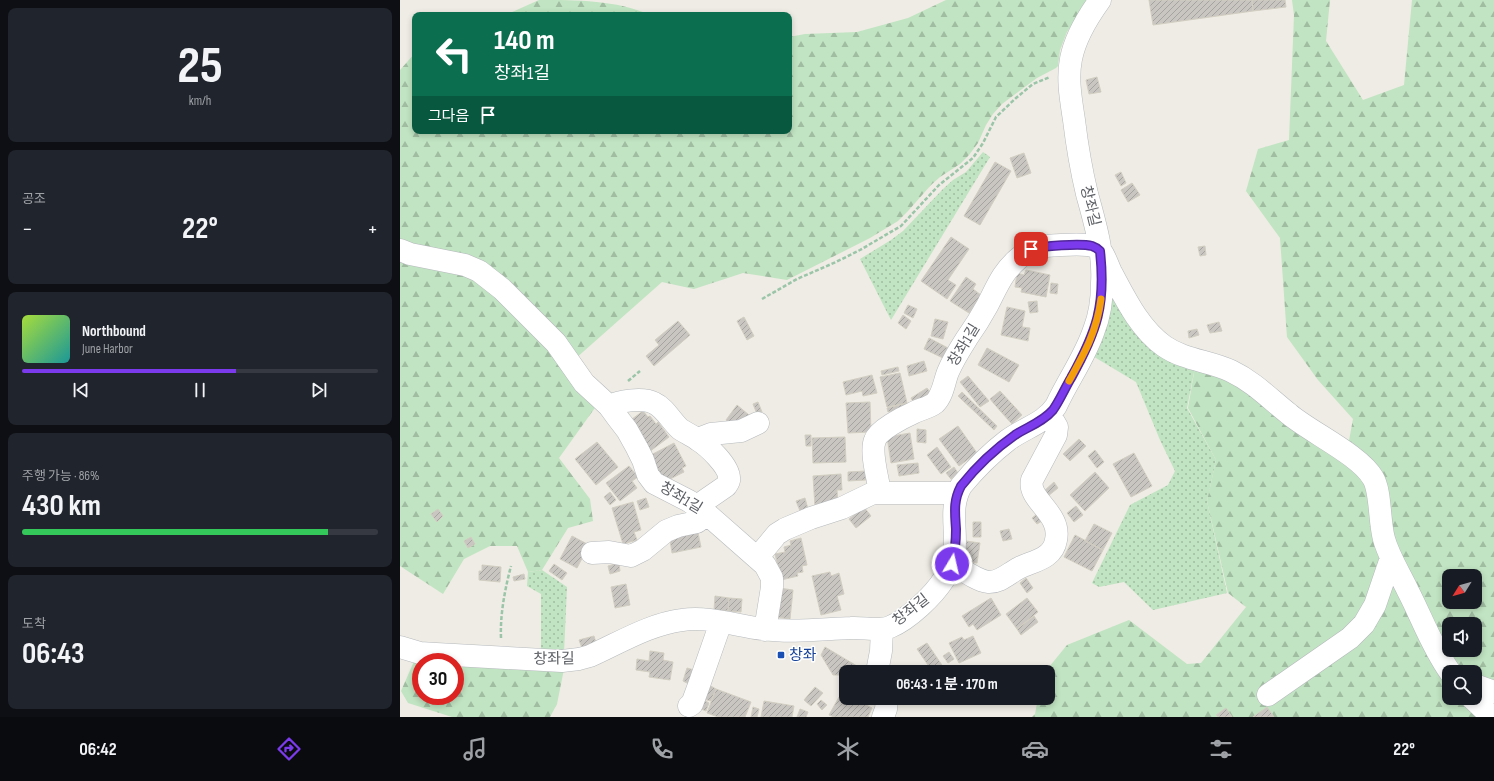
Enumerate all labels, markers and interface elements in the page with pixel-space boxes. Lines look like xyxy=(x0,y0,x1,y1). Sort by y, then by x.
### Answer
text: 140 m xyxy=(494,24,555,57)
icon: left xyxy=(428,28,480,80)
text: 25 xyxy=(177,35,223,98)
text: 창좌1길 xyxy=(494,63,550,84)
text: km/h xyxy=(189,93,211,109)
icon: arrive xyxy=(477,104,499,126)
text: 그다음 xyxy=(428,107,469,126)
street label: 창좌길 xyxy=(1076,184,1104,228)
text: 공조 xyxy=(22,191,46,207)
text: 22° xyxy=(182,211,218,247)
text: − xyxy=(22,216,33,243)
text: + xyxy=(367,216,378,243)
pin xyxy=(1014,232,1048,266)
icon: arrive xyxy=(1020,238,1042,260)
street label: 창좌1길 xyxy=(944,320,984,370)
text: Northbound xyxy=(82,322,146,341)
text: June Harbor xyxy=(82,341,133,357)
icon: previous xyxy=(70,379,92,401)
icon: pause xyxy=(189,379,211,401)
icon: next xyxy=(308,379,330,401)
text: 주행 가능 · 86% xyxy=(22,468,99,484)
street label: 창좌1길 xyxy=(656,478,706,518)
text: 430 km xyxy=(22,488,101,524)
position arrow xyxy=(931,543,973,585)
north arrow xyxy=(1442,569,1482,609)
map controls xyxy=(1442,569,1482,705)
street label: 창좌길 xyxy=(889,590,933,630)
text: 도착 xyxy=(22,616,46,632)
button: sound xyxy=(1442,617,1482,657)
text: 06:43 xyxy=(22,636,85,672)
place label: 창좌 xyxy=(789,646,817,665)
street label: 창좌길 xyxy=(533,649,575,669)
marker: 창좌 xyxy=(776,650,786,660)
speed limit sign: 30 xyxy=(412,653,464,705)
button: search xyxy=(1442,665,1482,705)
text: 06:43 · 1 분 · 170 m xyxy=(896,675,998,694)
icon: directions xyxy=(275,735,303,763)
icon: music xyxy=(461,735,489,763)
icon: phone xyxy=(648,735,676,763)
icon: climate xyxy=(834,735,862,763)
icon: car xyxy=(1021,735,1049,763)
icon: filters xyxy=(1207,735,1235,763)
text: 06:42 xyxy=(79,739,117,760)
text: 22° xyxy=(1393,739,1415,760)

